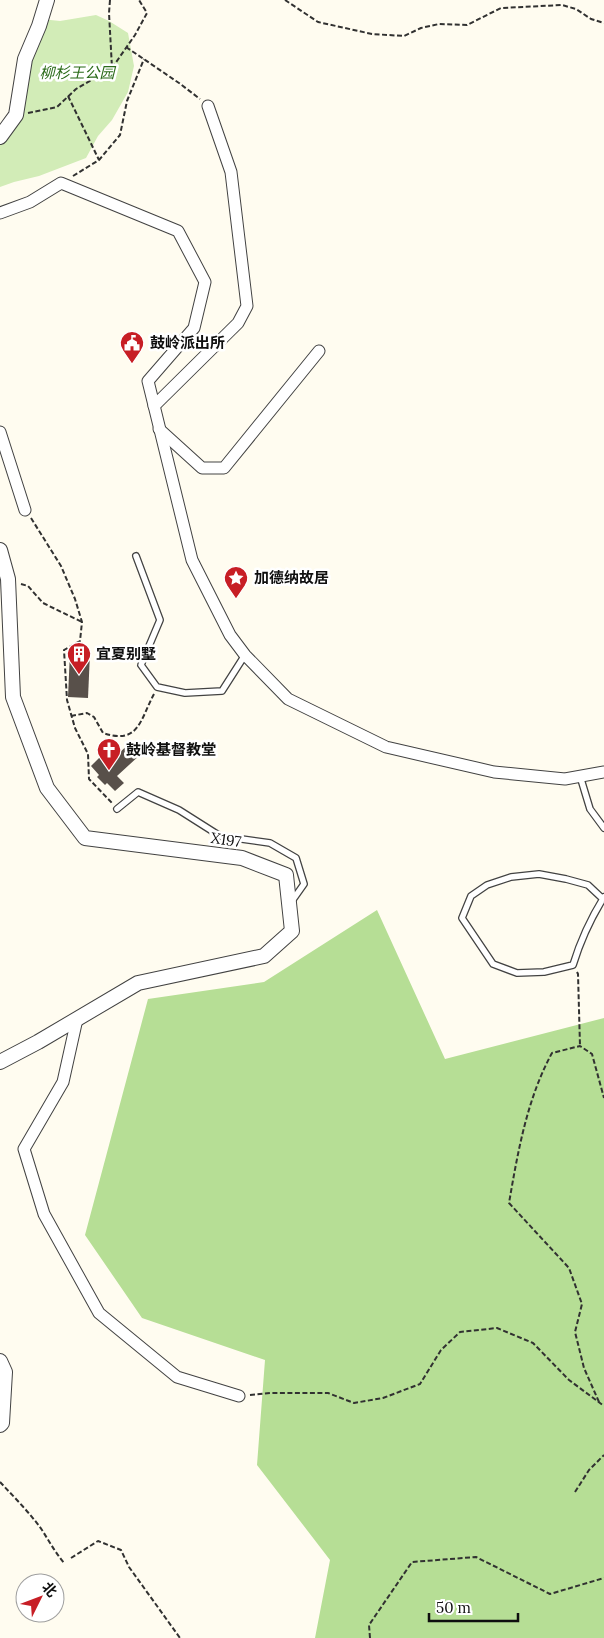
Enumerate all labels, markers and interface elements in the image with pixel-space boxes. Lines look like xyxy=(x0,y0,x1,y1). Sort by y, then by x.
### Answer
park label: 柳杉王公园 xyxy=(39,63,116,82)
public building icon: 鼓岭派出所 xyxy=(119,330,145,364)
place label: 鼓岭派出所 xyxy=(150,333,225,352)
place icon: 加德纳故居 xyxy=(223,565,249,599)
place label: 加德纳故居 xyxy=(254,568,329,587)
building icon: 宜夏别墅 xyxy=(66,641,92,675)
place label: 宜夏别墅 xyxy=(96,644,156,663)
church icon: 鼓岭基督教堂 xyxy=(96,737,122,771)
place label: 鼓岭基督教堂 xyxy=(126,740,216,759)
street label: X197 xyxy=(210,828,243,851)
north arrow xyxy=(15,1573,65,1623)
text: 北 xyxy=(38,1578,61,1601)
scale bar xyxy=(429,1590,518,1622)
text: 50 m xyxy=(436,1598,471,1617)

